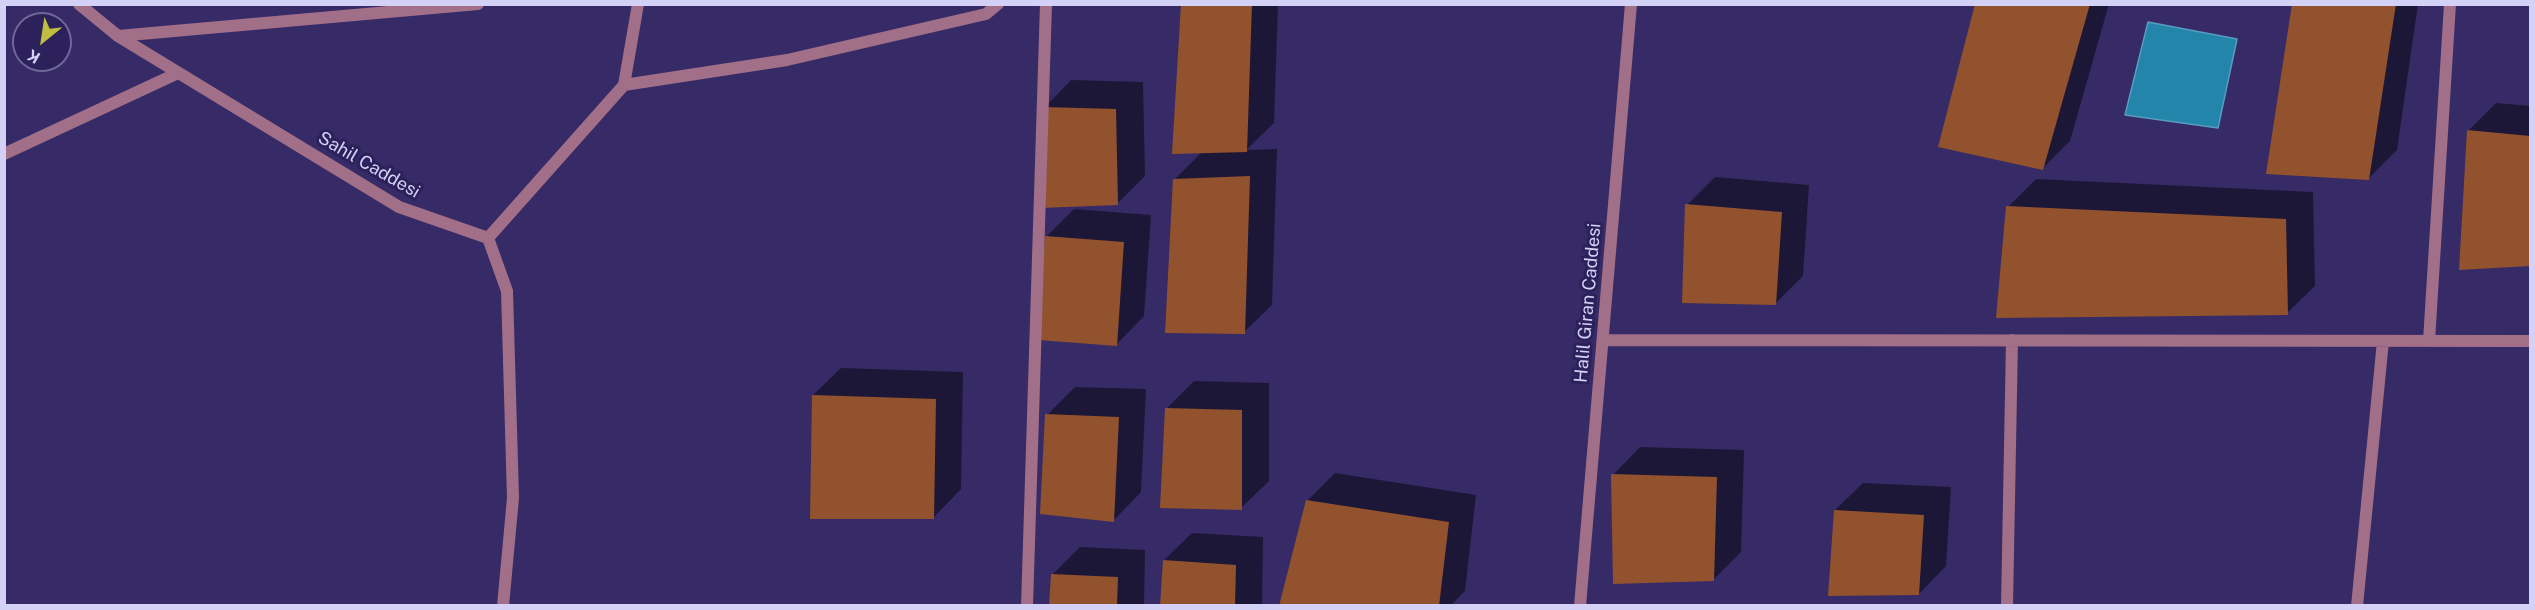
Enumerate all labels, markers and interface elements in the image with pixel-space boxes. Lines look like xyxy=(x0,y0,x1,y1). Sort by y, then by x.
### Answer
north arrow xyxy=(12,12,72,72)
text: K xyxy=(24,45,43,67)
street label: Sahil Caddesi xyxy=(314,127,424,203)
street label: Halil Giran Caddesi xyxy=(1570,222,1606,384)

